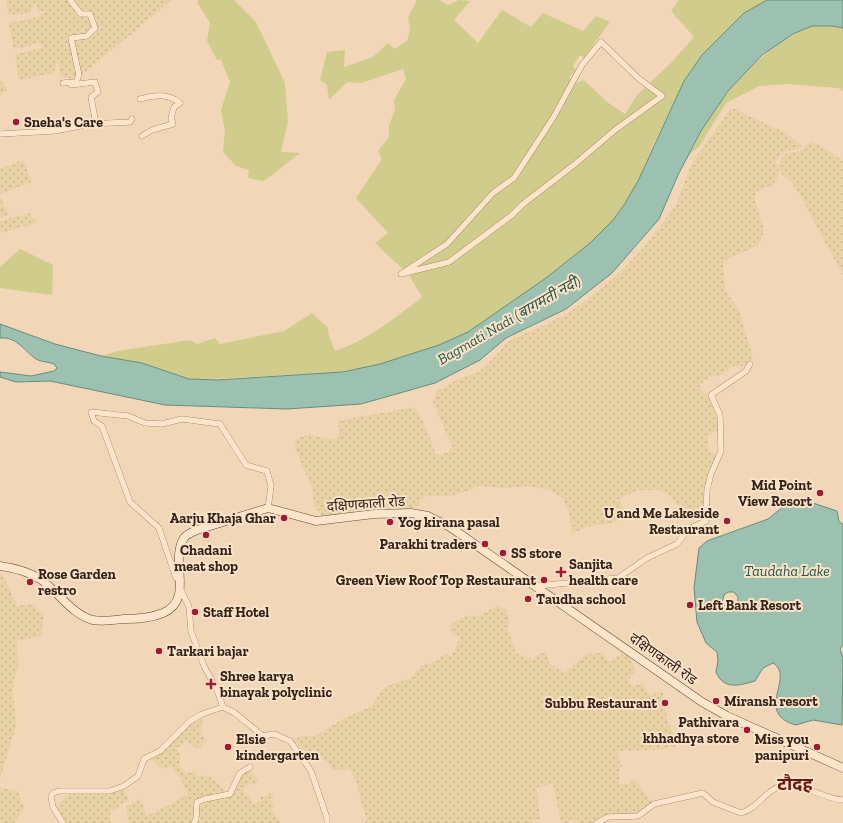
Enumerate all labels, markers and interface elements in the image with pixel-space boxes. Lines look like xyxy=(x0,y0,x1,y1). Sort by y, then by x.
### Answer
place label: Sneha's Care xyxy=(24,114,103,131)
marker: Sneha's Care xyxy=(11,117,21,127)
water label: Bagmati Nadi (बागमती नदी) xyxy=(434,272,584,368)
place label: Mid Point View Resort xyxy=(738,477,812,510)
marker: Mid Point View Resort xyxy=(815,488,825,498)
street label: दक्षिणकाली रोड xyxy=(326,493,406,515)
place label: U and Me Lakeside Restaurant xyxy=(604,505,719,538)
place label: Aarju Khaja Ghar xyxy=(170,510,276,527)
marker: Aarju Khaja Ghar xyxy=(279,513,289,523)
place label: Yog kirana pasal xyxy=(398,514,500,531)
marker: U and Me Lakeside Restaurant xyxy=(722,516,732,526)
marker: Yog kirana pasal xyxy=(385,517,395,527)
marker: Chadani meat shop xyxy=(201,530,211,540)
place label: Parakhi traders xyxy=(380,536,478,553)
marker: Parakhi traders xyxy=(480,539,490,549)
place label: Chadani meat shop xyxy=(174,542,238,575)
place label: SS store xyxy=(511,545,562,562)
marker: SS store xyxy=(498,548,508,558)
place label: Sanjita health care xyxy=(569,556,638,589)
water label: Taudaha Lake xyxy=(744,562,830,580)
place label: Rose Garden restro xyxy=(38,566,117,599)
marker: Sanjita health care xyxy=(556,567,566,577)
place label: Green View Roof Top Restaurant xyxy=(336,572,536,589)
marker: Green View Roof Top Restaurant xyxy=(539,575,549,585)
marker: Rose Garden restro xyxy=(25,577,35,587)
place label: Taudha school xyxy=(536,591,626,608)
marker: Taudha school xyxy=(523,594,533,604)
place label: Left Bank Resort xyxy=(698,597,802,614)
marker: Left Bank Resort xyxy=(685,600,695,610)
place label: Staff Hotel xyxy=(203,604,269,621)
marker: Staff Hotel xyxy=(190,607,200,617)
street label: दक्षिणकाली रोड xyxy=(626,629,701,689)
place label: Tarkari bajar xyxy=(167,643,249,660)
marker: Tarkari bajar xyxy=(154,646,164,656)
place label: Shree karya binayak polyclinic xyxy=(219,668,332,701)
marker: Shree karya binayak polyclinic xyxy=(205,678,217,690)
place label: Miransh resort xyxy=(724,693,818,710)
place label: Subbu Restaurant xyxy=(545,695,657,712)
marker: Miransh resort xyxy=(711,696,721,706)
marker: Subbu Restaurant xyxy=(660,698,670,708)
place label: Pathivara khhadhya store xyxy=(643,714,739,747)
marker: Pathivara khhadhya store xyxy=(742,725,752,735)
place label: Elsie kindergarten xyxy=(236,731,320,764)
place label: Miss you panipuri xyxy=(754,731,809,764)
marker: Elsie kindergarten xyxy=(223,742,233,752)
marker: Miss you panipuri xyxy=(812,742,822,752)
district label: टौदह xyxy=(777,773,813,795)

